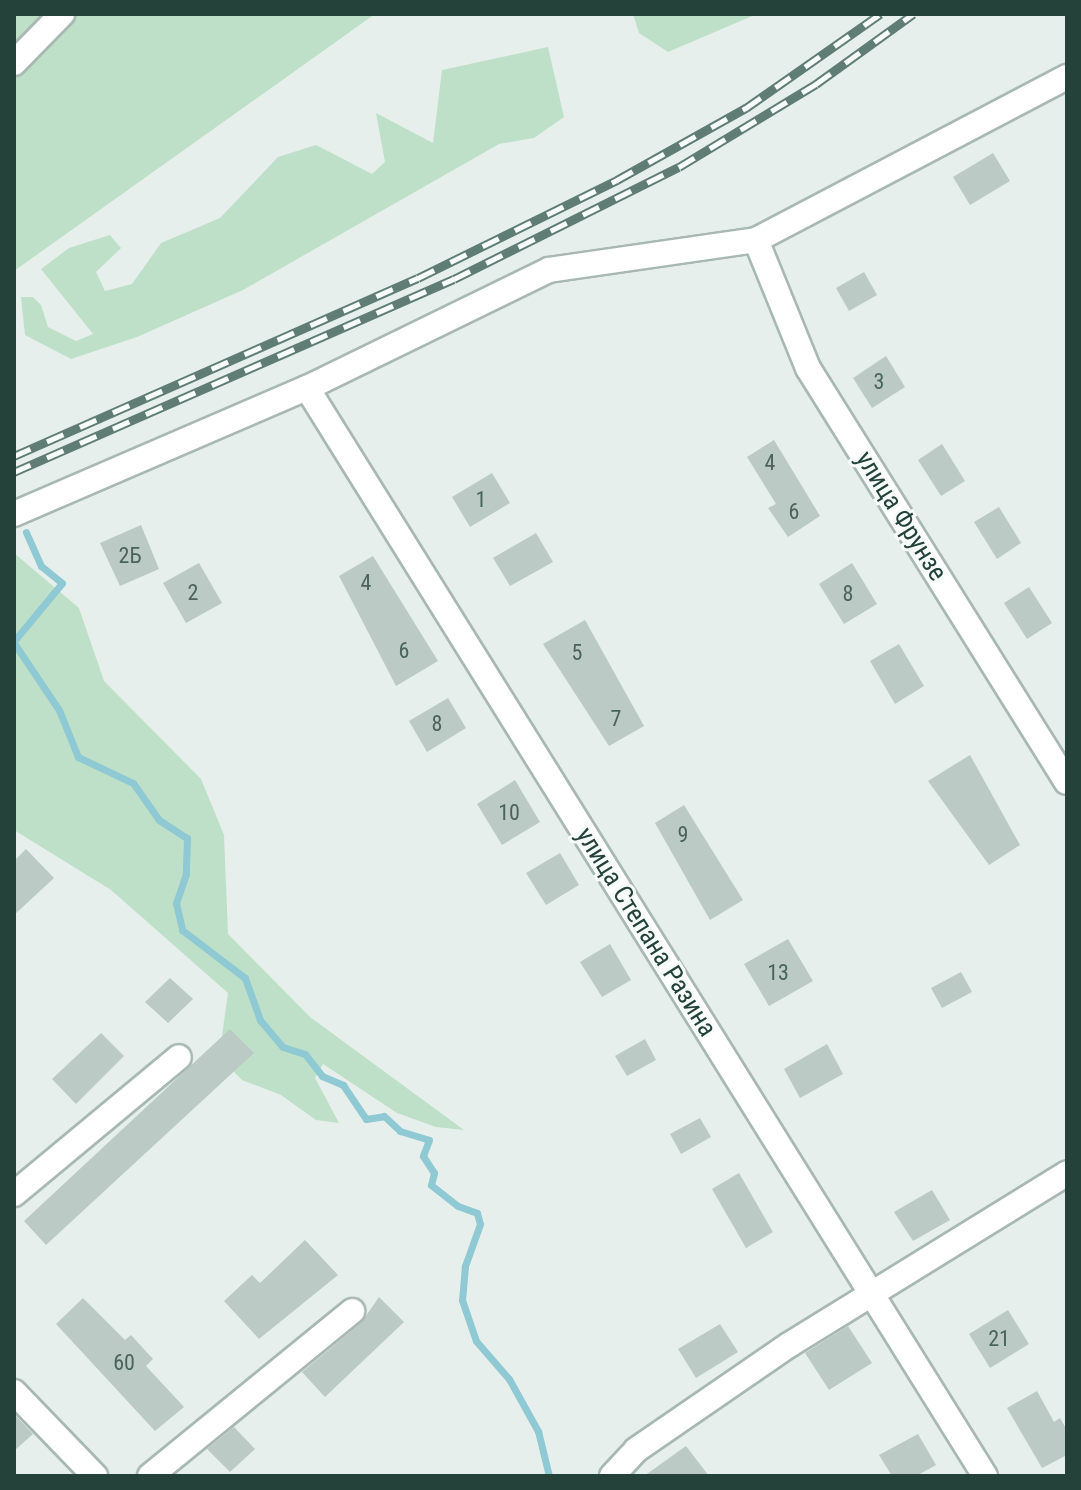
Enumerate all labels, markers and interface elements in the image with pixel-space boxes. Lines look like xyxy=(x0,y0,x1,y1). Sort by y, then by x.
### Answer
house number: 3 xyxy=(874,369,884,395)
street label: улица Фрунзе xyxy=(849,445,953,587)
house number: 4 xyxy=(765,450,775,476)
house number: 1 xyxy=(476,487,486,513)
house number: 6 xyxy=(789,499,799,525)
house number: 2Б xyxy=(119,543,141,569)
house number: 4 xyxy=(361,570,371,596)
house number: 2 xyxy=(188,580,198,606)
house number: 8 xyxy=(843,581,853,607)
house number: 6 xyxy=(399,638,409,664)
house number: 5 xyxy=(572,640,582,666)
house number: 7 xyxy=(611,706,621,732)
house number: 8 xyxy=(432,711,442,737)
house number: 10 xyxy=(498,800,520,826)
street label: улица Степана Разина xyxy=(569,822,723,1042)
house number: 9 xyxy=(678,822,688,848)
house number: 13 xyxy=(767,960,789,986)
house number: 21 xyxy=(988,1326,1010,1352)
house number: 60 xyxy=(113,1350,135,1376)

